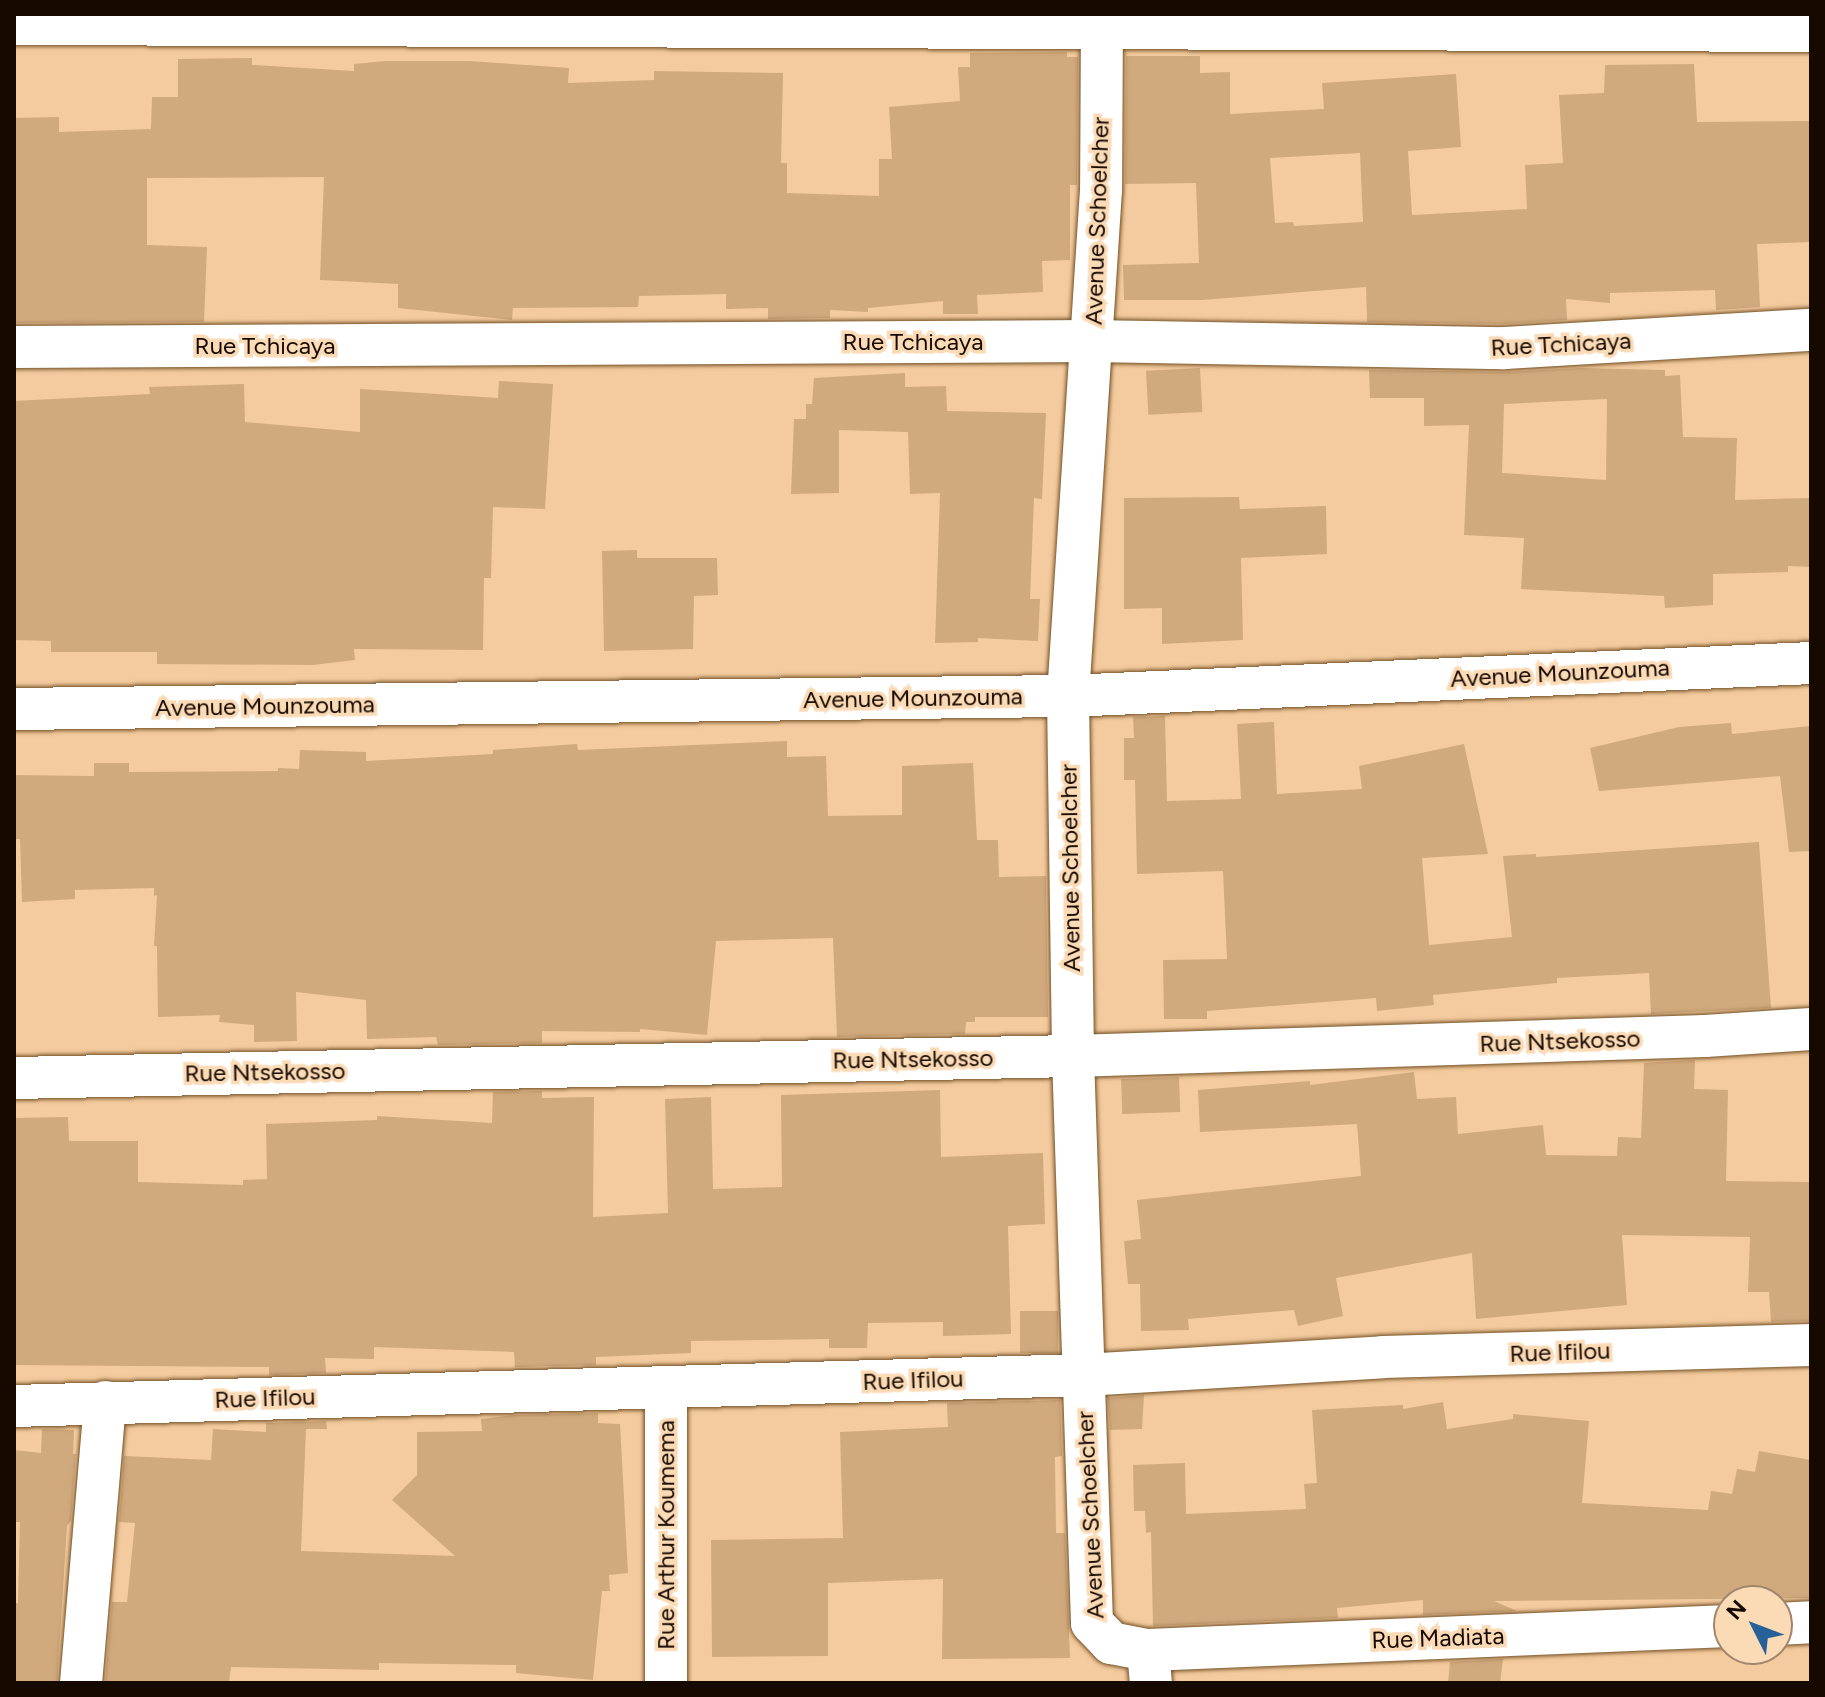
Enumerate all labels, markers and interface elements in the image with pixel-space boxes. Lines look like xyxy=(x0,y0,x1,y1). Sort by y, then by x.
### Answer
street label: Avenue Schoelcher xyxy=(1079,117,1115,325)
street label: Rue Tchicaya xyxy=(1490,326,1632,362)
street label: Rue Tchicaya xyxy=(843,328,983,356)
street label: Rue Tchicaya xyxy=(195,332,335,360)
street label: Avenue Mounzouma xyxy=(1449,653,1671,693)
street label: Avenue Mounzouma xyxy=(803,682,1023,714)
street label: Avenue Mounzouma xyxy=(155,690,375,722)
street label: Avenue Schoelcher xyxy=(1054,764,1086,972)
street label: Rue Ntsekosso xyxy=(1479,1024,1641,1058)
street label: Rue Ntsekosso xyxy=(832,1043,994,1075)
street label: Rue Ntsekosso xyxy=(184,1056,346,1088)
street label: Rue Ifilou xyxy=(1509,1336,1611,1368)
street label: Rue Ifilou xyxy=(862,1364,964,1396)
street label: Rue Ifilou xyxy=(214,1382,316,1414)
street label: Avenue Schoelcher xyxy=(1070,1410,1110,1620)
street label: Rue Arthur Koumema xyxy=(652,1420,680,1650)
north arrow xyxy=(1713,1585,1793,1665)
text: N xyxy=(1721,1595,1752,1625)
street label: Rue Madiata xyxy=(1371,1621,1505,1655)

